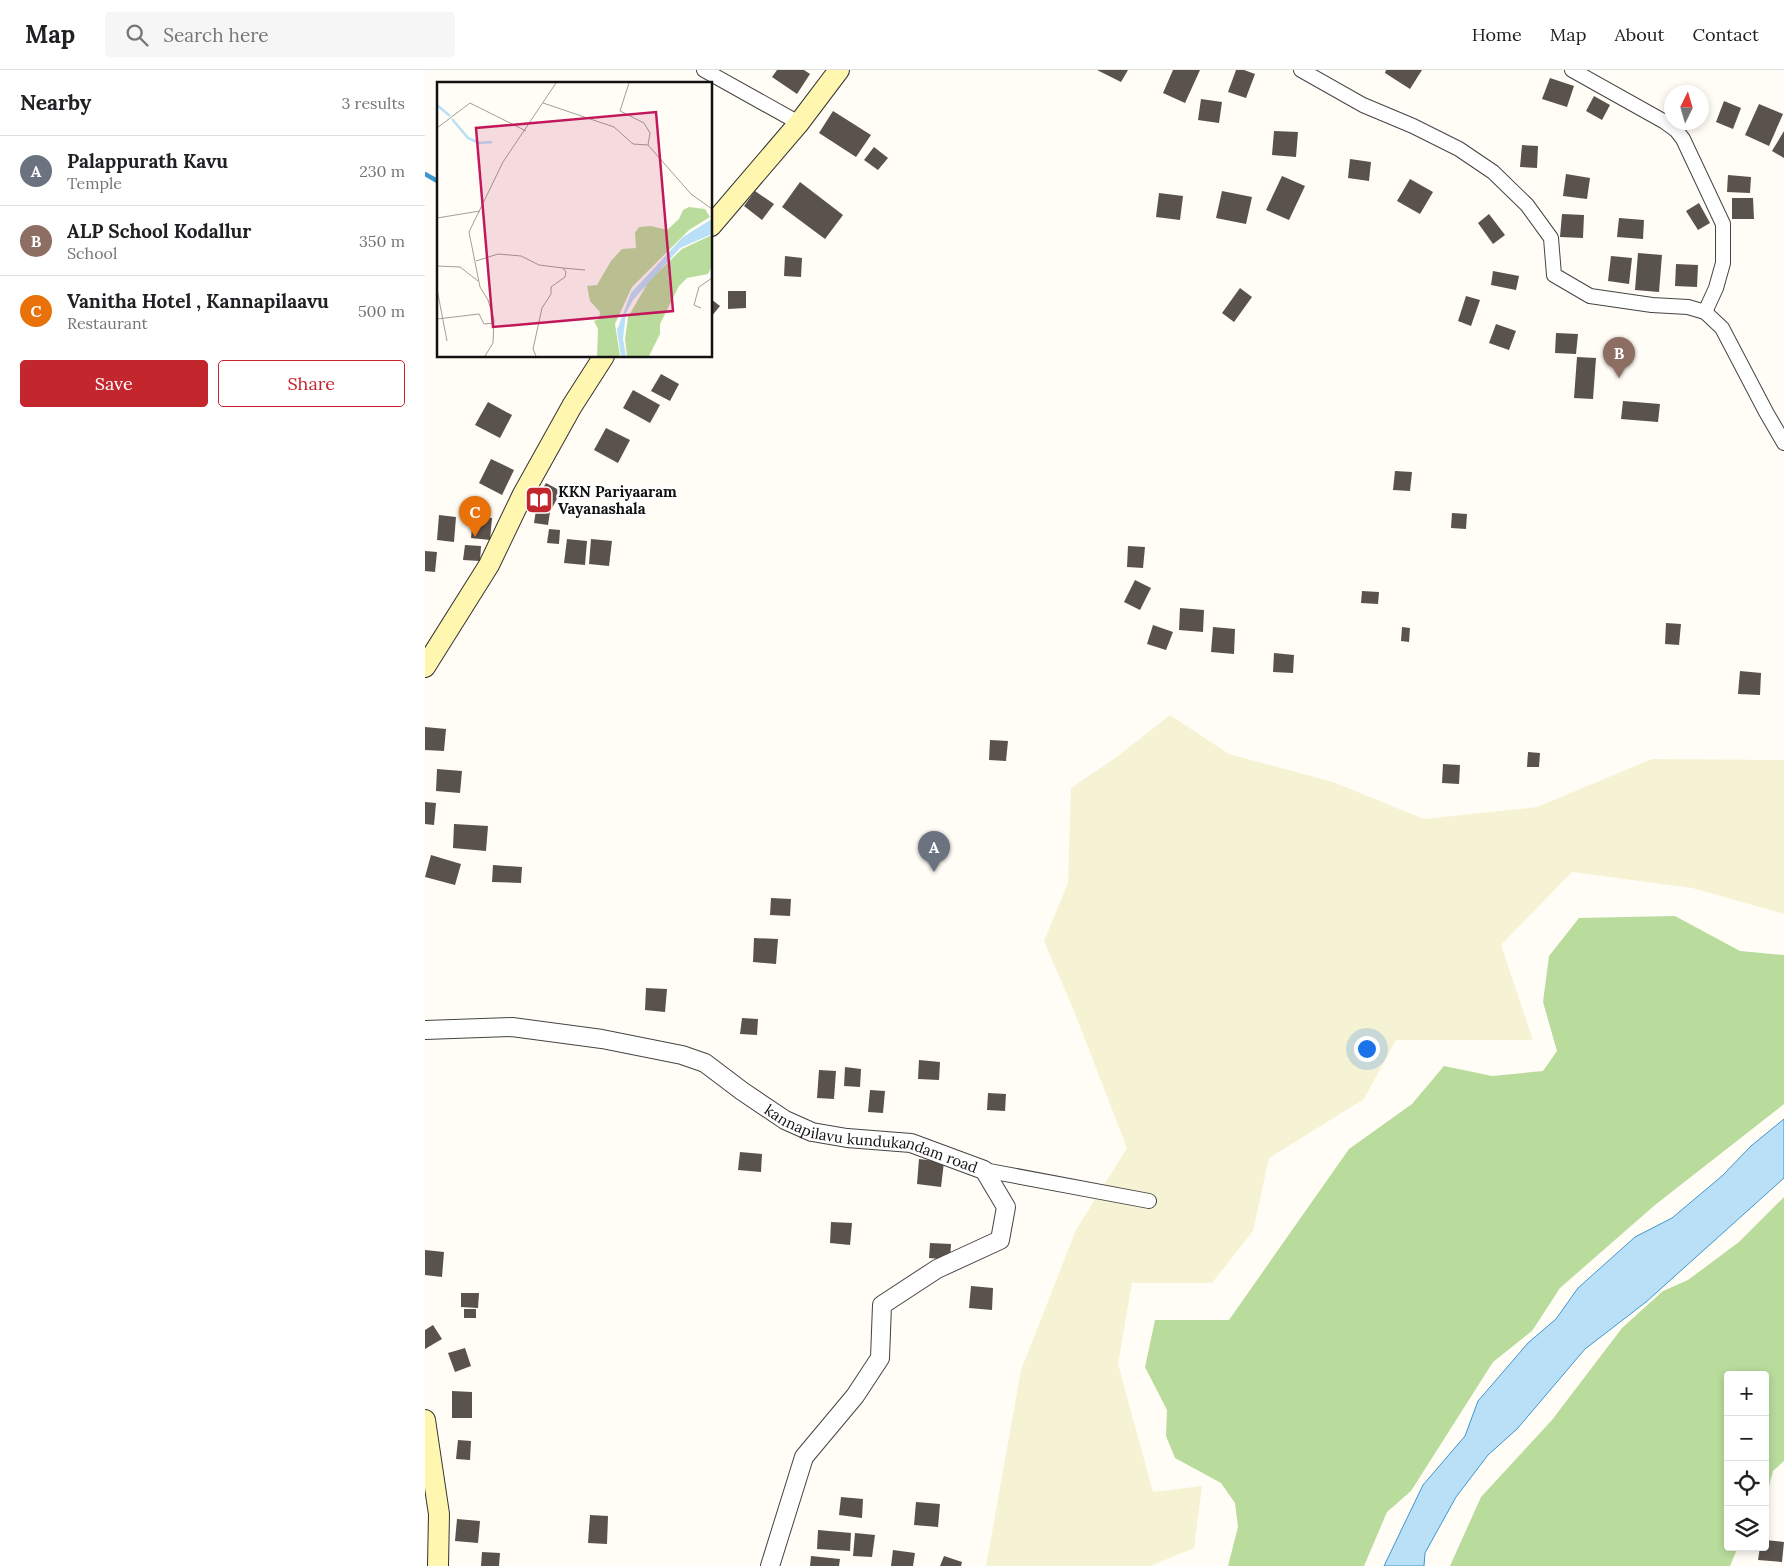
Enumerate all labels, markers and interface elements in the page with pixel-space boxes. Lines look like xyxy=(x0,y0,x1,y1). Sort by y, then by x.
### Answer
search box xyxy=(105,12,455,57)
text: Map xyxy=(25,19,75,50)
icon: search xyxy=(123,21,151,49)
text: Search here xyxy=(163,23,269,47)
text: Home xyxy=(1472,23,1522,46)
text: Map xyxy=(1550,23,1586,46)
text: About xyxy=(1614,23,1664,46)
text: Contact xyxy=(1692,23,1759,46)
inset map xyxy=(437,82,713,358)
north arrow xyxy=(1664,85,1709,130)
text: Nearby xyxy=(20,89,91,116)
text: 3 results xyxy=(341,93,405,113)
text: Palappurath Kavu xyxy=(67,149,228,173)
text: A xyxy=(31,161,41,181)
text: 230 m xyxy=(359,161,405,181)
text: Temple xyxy=(67,173,122,193)
text: ALP School Kodallur xyxy=(67,219,251,243)
text: B xyxy=(31,231,41,251)
text: 350 m xyxy=(359,231,405,251)
text: School xyxy=(67,243,117,263)
text: Vanitha Hotel , Kannapilaavu xyxy=(67,289,329,313)
text: C xyxy=(30,301,42,321)
text: 500 m xyxy=(358,301,405,321)
text: Restaurant xyxy=(67,313,148,333)
pin: B xyxy=(1603,337,1635,378)
button: Save xyxy=(20,360,208,407)
button: Share xyxy=(218,360,405,407)
place label: KKN Pariyaaram Vayanashala xyxy=(558,482,677,518)
library icon: KKN Pariyaaram Vayanashala xyxy=(524,485,554,515)
pin: C xyxy=(459,496,491,537)
pin: A xyxy=(918,831,950,872)
your location xyxy=(1354,1036,1380,1062)
street label: kannapilavu kundukandam road xyxy=(761,1100,981,1176)
map controls xyxy=(1724,1371,1769,1551)
button: + xyxy=(1724,1371,1769,1416)
button: − xyxy=(1724,1416,1769,1461)
button: locate xyxy=(1724,1461,1769,1506)
button: layers xyxy=(1724,1506,1769,1551)

